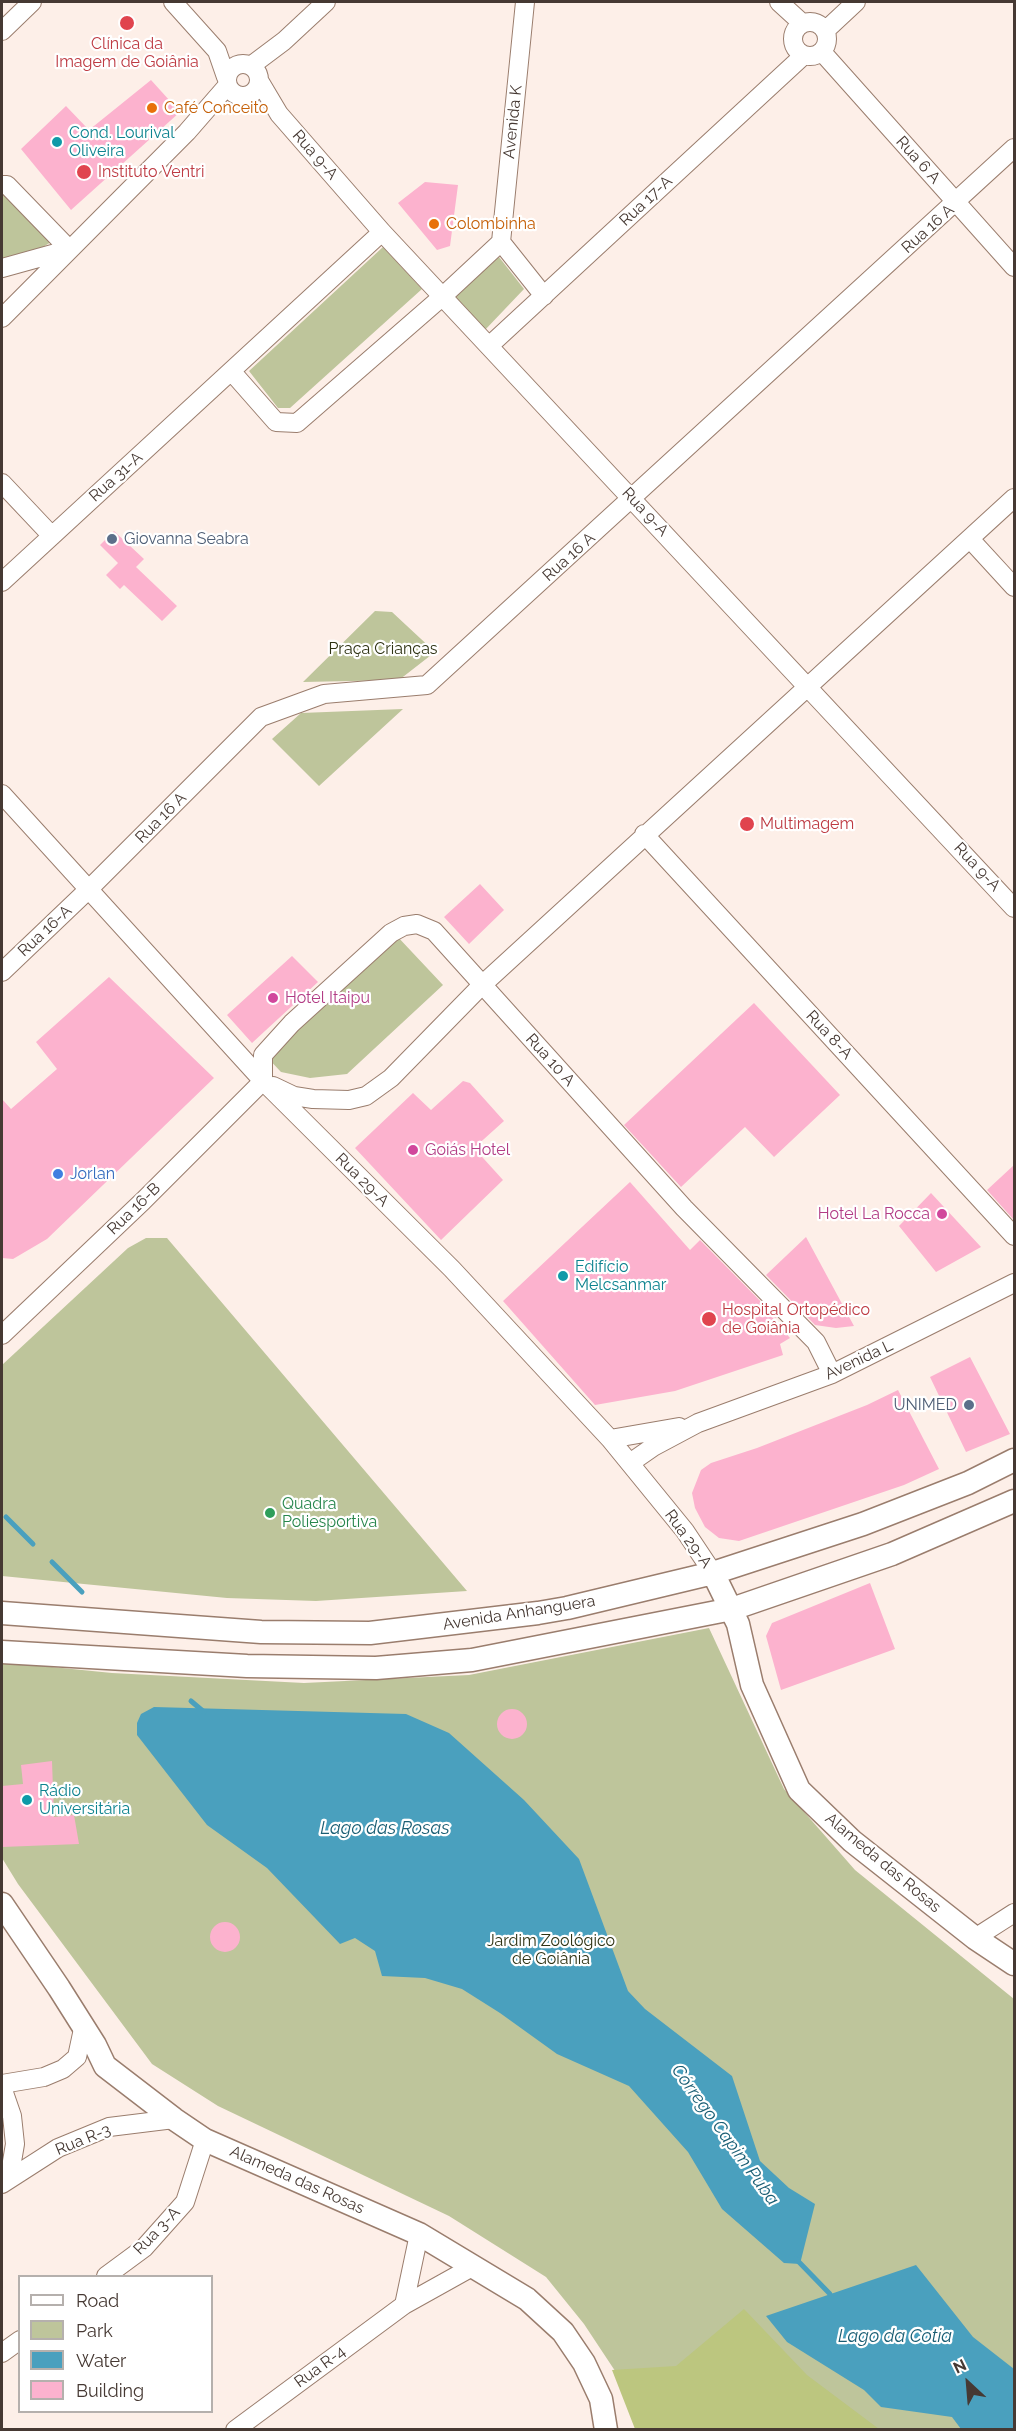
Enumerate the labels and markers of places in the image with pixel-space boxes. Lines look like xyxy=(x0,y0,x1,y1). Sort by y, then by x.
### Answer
marker: Clínica da Imagem de Goiânia xyxy=(118,14,136,32)
place label: Clínica da Imagem de Goiânia xyxy=(55,34,199,72)
place label: Café Conceito xyxy=(164,98,268,118)
marker: Café Conceito xyxy=(145,101,159,115)
place label: Cond. Lourival Oliveira xyxy=(69,123,175,161)
marker: Cond. Lourival Oliveira xyxy=(50,135,64,149)
place label: Instituto Ventri xyxy=(98,162,204,182)
marker: Instituto Ventri xyxy=(75,163,93,181)
place label: Colombinha xyxy=(446,214,536,234)
marker: Colombinha xyxy=(427,217,441,231)
place label: Giovanna Seabra xyxy=(124,529,249,549)
marker: Giovanna Seabra xyxy=(105,532,119,546)
place label: Multimagem xyxy=(760,814,854,834)
marker: Multimagem xyxy=(738,815,756,833)
place label: Hotel Itaipu xyxy=(285,988,370,1008)
marker: Hotel Itaipu xyxy=(266,991,280,1005)
place label: Goiás Hotel xyxy=(425,1140,510,1160)
marker: Goiás Hotel xyxy=(406,1143,420,1157)
place label: Jorlan xyxy=(70,1164,115,1184)
marker: Jorlan xyxy=(51,1167,65,1181)
place label: Hotel La Rocca xyxy=(818,1204,930,1224)
marker: Hotel La Rocca xyxy=(935,1207,949,1221)
place label: Edifício Melcsanmar xyxy=(575,1257,666,1295)
marker: Edifício Melcsanmar xyxy=(556,1269,570,1283)
place label: Hospital Ortopédico de Goiânia xyxy=(722,1300,870,1338)
marker: Hospital Ortopédico de Goiânia xyxy=(700,1310,718,1328)
place label: UNIMED xyxy=(893,1395,957,1415)
marker: UNIMED xyxy=(962,1398,976,1412)
place label: Quadra Poliesportiva xyxy=(282,1494,377,1532)
marker: Quadra Poliesportiva xyxy=(263,1506,277,1520)
place label: Rádio Universitária xyxy=(39,1781,130,1819)
marker: Rádio Universitária xyxy=(20,1793,34,1807)

